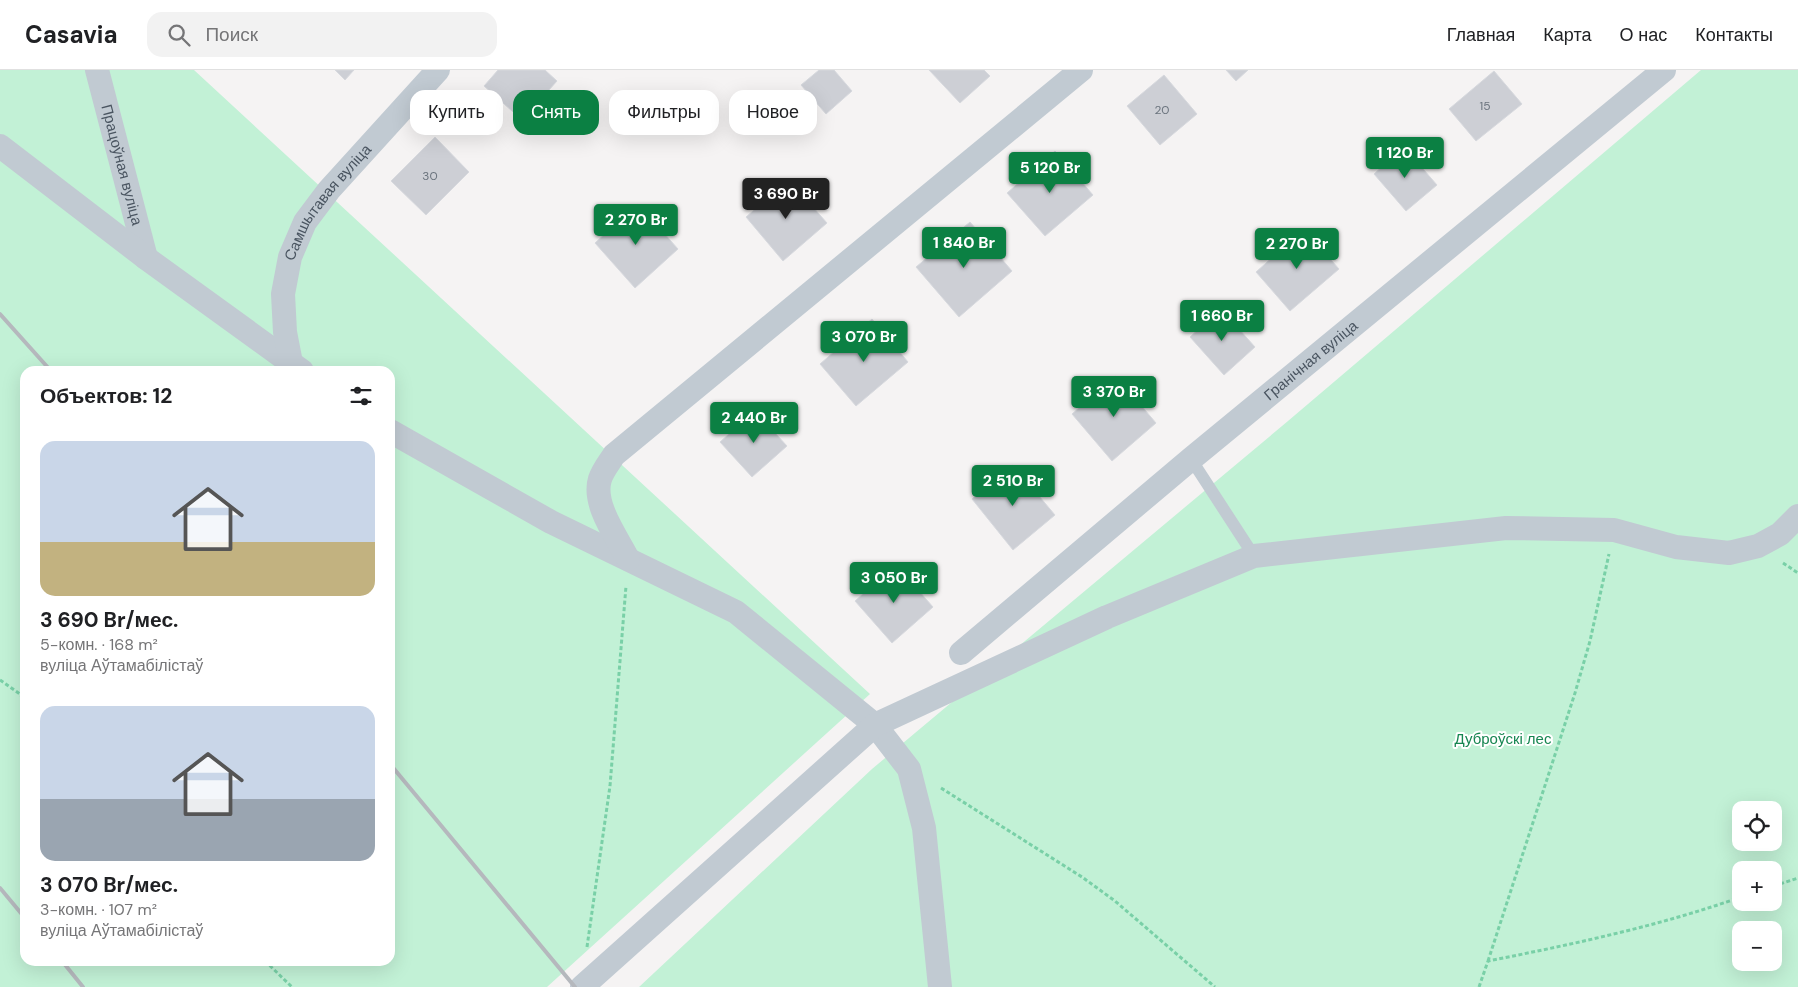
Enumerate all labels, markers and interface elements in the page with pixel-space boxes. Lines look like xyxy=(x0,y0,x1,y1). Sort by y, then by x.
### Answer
search box xyxy=(147,12,497,57)
text: Casavia xyxy=(25,19,117,50)
icon: search xyxy=(165,21,193,49)
text: Поиск xyxy=(205,22,258,47)
text: Главная xyxy=(1447,23,1515,47)
text: Карта xyxy=(1543,23,1592,47)
text: О нас xyxy=(1620,23,1667,47)
text: Контакты xyxy=(1695,23,1773,47)
chip: Купить xyxy=(410,90,503,135)
chip: Снять xyxy=(513,90,599,135)
chip: Фильтры xyxy=(609,90,719,135)
chip: Новое xyxy=(729,90,817,135)
house number: 15 xyxy=(1479,98,1491,114)
street label: Працоўная вуліца xyxy=(96,102,147,228)
house number: 20 xyxy=(1154,102,1170,118)
pin: 1 120 Br xyxy=(1353,136,1457,179)
street label: Самшытавая вуліца xyxy=(280,140,376,264)
text: 1 120 Br xyxy=(1377,142,1433,163)
pin: 5 120 Br xyxy=(998,152,1102,194)
text: 5 120 Br xyxy=(1020,157,1080,178)
house number: 30 xyxy=(422,168,438,184)
pin: 3 690 Br xyxy=(734,178,838,220)
text: 3 690 Br xyxy=(753,183,819,204)
pin: 2 270 Br xyxy=(584,204,688,246)
text: 2 270 Br xyxy=(605,209,667,230)
pin: 1 840 Br xyxy=(912,226,1016,269)
pin: 2 270 Br xyxy=(1245,228,1349,270)
text: 1 840 Br xyxy=(933,232,995,253)
text: 2 270 Br xyxy=(1266,233,1328,254)
pin: 1 660 Br xyxy=(1170,300,1274,342)
text: 1 660 Br xyxy=(1191,305,1253,326)
street label: Гранічная вуліца xyxy=(1260,315,1362,405)
pin: 3 070 Br xyxy=(812,320,916,363)
text: 3 070 Br xyxy=(832,326,896,347)
pin: 3 370 Br xyxy=(1062,376,1166,418)
text: 3 370 Br xyxy=(1082,381,1146,402)
text: Объектов: 12 xyxy=(40,382,172,410)
icon: filters xyxy=(347,382,375,410)
pin: 2 440 Br xyxy=(702,402,806,444)
text: 2 440 Br xyxy=(721,407,787,428)
pin: 2 510 Br xyxy=(961,464,1065,507)
text: 2 510 Br xyxy=(983,470,1043,491)
icon: home xyxy=(163,474,253,564)
pin: 3 050 Br xyxy=(842,562,946,604)
text: 3 050 Br xyxy=(861,567,927,588)
text: 3 690 Br/мес. xyxy=(40,606,178,634)
text: 5-комн. · 168 m² xyxy=(40,634,158,655)
text: вуліца Аўтамабілістаў xyxy=(40,655,203,676)
park label: Дуброўскі лес xyxy=(1455,729,1552,749)
icon: home xyxy=(163,739,253,829)
map controls xyxy=(1732,801,1782,971)
button: locate xyxy=(1732,801,1782,851)
button: + xyxy=(1732,861,1782,911)
text: 3 070 Br/мес. xyxy=(40,871,178,899)
text: 3-комн. · 107 m² xyxy=(40,899,157,920)
text: вуліца Аўтамабілістаў xyxy=(40,920,203,941)
button: − xyxy=(1732,921,1782,971)

